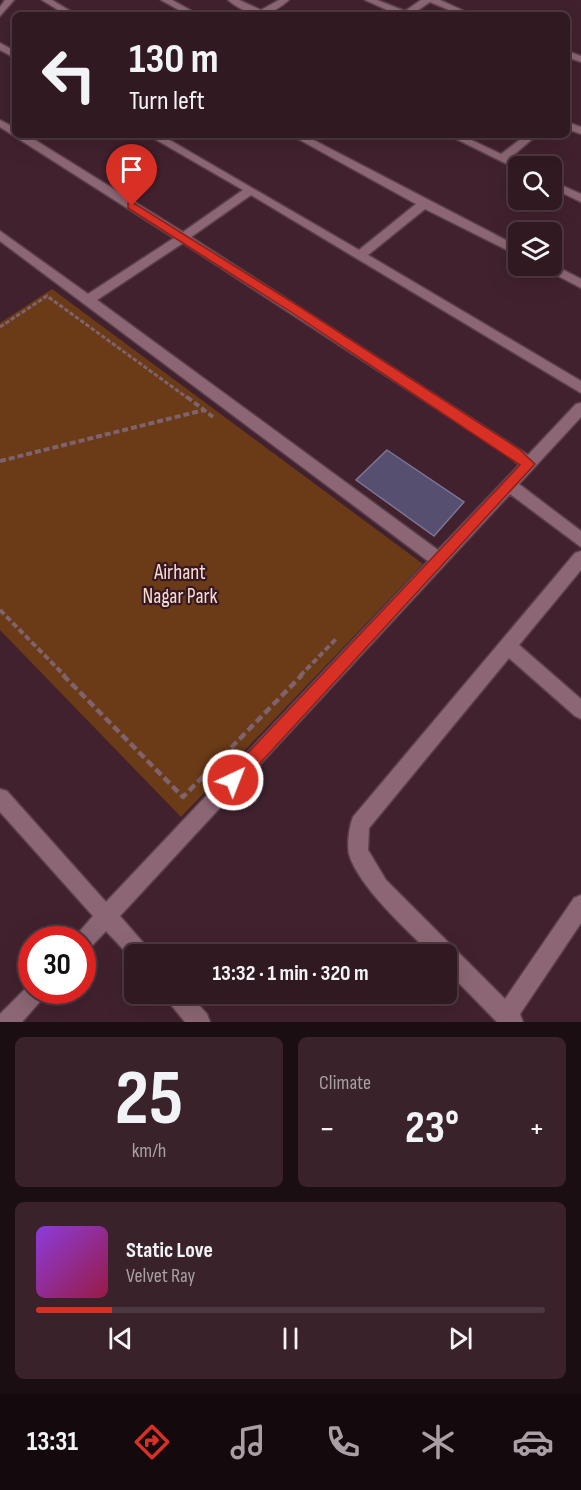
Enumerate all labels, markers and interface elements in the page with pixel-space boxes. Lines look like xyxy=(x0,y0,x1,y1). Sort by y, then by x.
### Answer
text: 130 m xyxy=(129,34,219,85)
icon: left xyxy=(30,36,108,114)
text: Turn left xyxy=(129,85,205,117)
pin xyxy=(106,144,157,206)
icon: arrive xyxy=(115,153,148,186)
map controls xyxy=(508,156,562,276)
button: search xyxy=(508,156,562,210)
button: layers xyxy=(508,222,562,276)
park label: Airhant Nagar Park xyxy=(142,560,218,609)
position arrow xyxy=(201,748,265,812)
speed limit sign: 30 xyxy=(18,926,96,1004)
text: 13:32 · 1 min · 320 m xyxy=(212,960,369,987)
text: 25 xyxy=(115,1053,183,1146)
text: Climate xyxy=(319,1071,371,1095)
text: 23° xyxy=(405,1101,459,1156)
text: − xyxy=(319,1109,335,1149)
text: + xyxy=(529,1109,545,1149)
text: km/h xyxy=(132,1139,166,1163)
text: Static Love xyxy=(126,1237,213,1264)
text: Velvet Ray xyxy=(126,1264,195,1288)
icon: previous xyxy=(104,1322,137,1355)
icon: pause xyxy=(274,1322,307,1355)
icon: next xyxy=(444,1322,477,1355)
icon: directions xyxy=(131,1421,173,1463)
icon: music xyxy=(227,1421,269,1463)
icon: phone xyxy=(322,1421,364,1463)
icon: climate xyxy=(417,1421,459,1463)
icon: car xyxy=(512,1421,554,1463)
text: 13:31 xyxy=(27,1426,78,1458)

